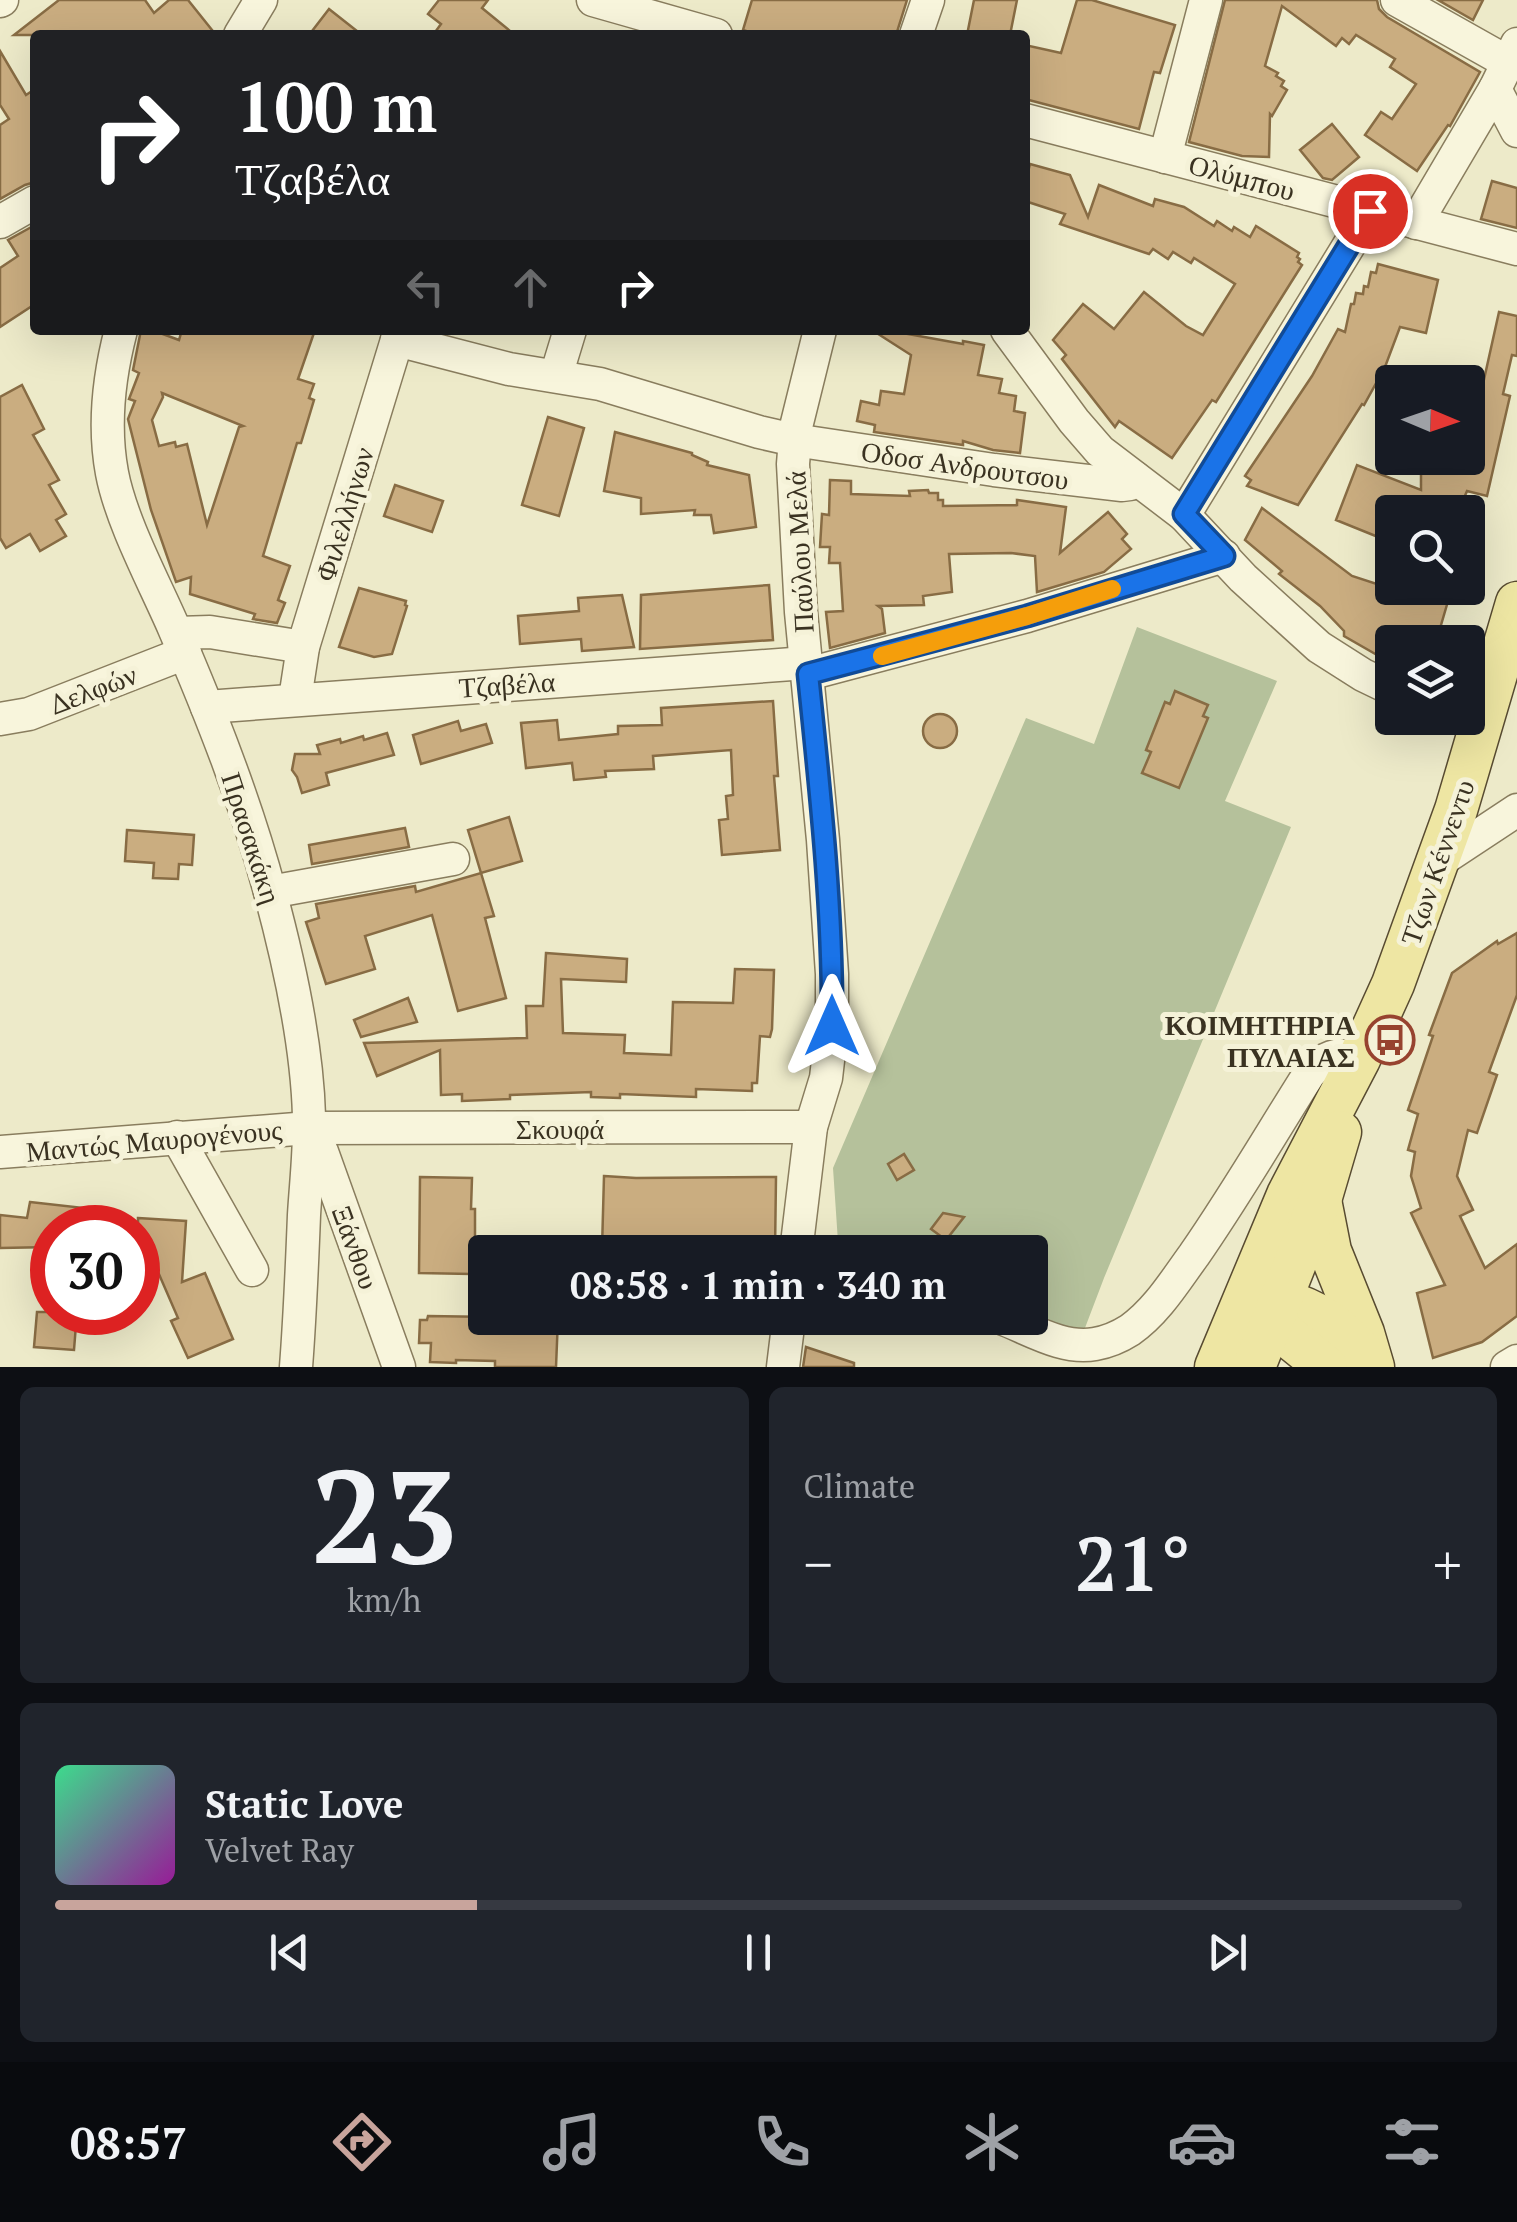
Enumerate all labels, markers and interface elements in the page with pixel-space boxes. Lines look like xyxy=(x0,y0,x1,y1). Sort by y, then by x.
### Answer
text: 100 m xyxy=(235,59,437,152)
icon: right xyxy=(70,70,200,200)
street label: Ολύμπου xyxy=(1185,145,1299,209)
text: Τζαβέλα xyxy=(235,148,390,208)
pin xyxy=(1328,169,1413,254)
icon: arrive xyxy=(1343,184,1398,239)
icon: left xyxy=(398,260,453,315)
icon: ahead xyxy=(503,260,558,315)
icon: right xyxy=(608,260,663,315)
north arrow xyxy=(1375,365,1485,475)
map controls xyxy=(1375,365,1485,735)
street label: Οδοσ Ανδρουτσου xyxy=(859,432,1071,498)
street label: Φιλελλήνων xyxy=(306,442,382,586)
street label: Παύλου Μελά xyxy=(776,470,822,634)
button: search xyxy=(1375,495,1485,605)
button: layers xyxy=(1375,625,1485,735)
street label: Δελφών xyxy=(44,655,142,723)
street label: Τζαβέλα xyxy=(458,662,557,706)
street label: Πρασακάκη xyxy=(213,768,291,908)
street label: Τζων Κέννεντυ xyxy=(1391,774,1483,950)
position arrow xyxy=(780,974,884,1078)
place label: ΚΟΙΜΗΤΗΡΙΑ ΠΥΛΑΙΑΣ xyxy=(1165,1006,1356,1075)
bus stop icon: ΚΟΙΜΗΤΗΡΙΑ ΠΥΛΑΙΑΣ xyxy=(1364,1014,1416,1066)
street label: Μαντώς Μαυρογένους xyxy=(24,1110,284,1170)
street label: Σκουφά xyxy=(516,1110,605,1147)
street label: Ξάνθου xyxy=(324,1200,388,1294)
speed limit sign: 30 xyxy=(30,1205,160,1335)
text: 08:58 · 1 min · 340 m xyxy=(570,1260,946,1310)
text: 23 xyxy=(311,1428,458,1600)
text: Climate xyxy=(804,1465,915,1507)
text: 21° xyxy=(1075,1513,1191,1612)
text: − xyxy=(804,1527,833,1600)
text: + xyxy=(1433,1527,1462,1600)
text: km/h xyxy=(347,1579,421,1621)
text: Static Love xyxy=(205,1779,403,1829)
text: Velvet Ray xyxy=(205,1829,354,1871)
icon: previous xyxy=(262,1925,317,1980)
icon: pause xyxy=(731,1925,786,1980)
icon: next xyxy=(1200,1925,1255,1980)
icon: directions xyxy=(327,2107,397,2177)
icon: music xyxy=(537,2107,607,2177)
icon: phone xyxy=(747,2107,817,2177)
icon: climate xyxy=(957,2107,1027,2177)
icon: car xyxy=(1167,2107,1237,2177)
icon: filters xyxy=(1377,2107,1447,2177)
text: 08:57 xyxy=(70,2112,187,2172)

